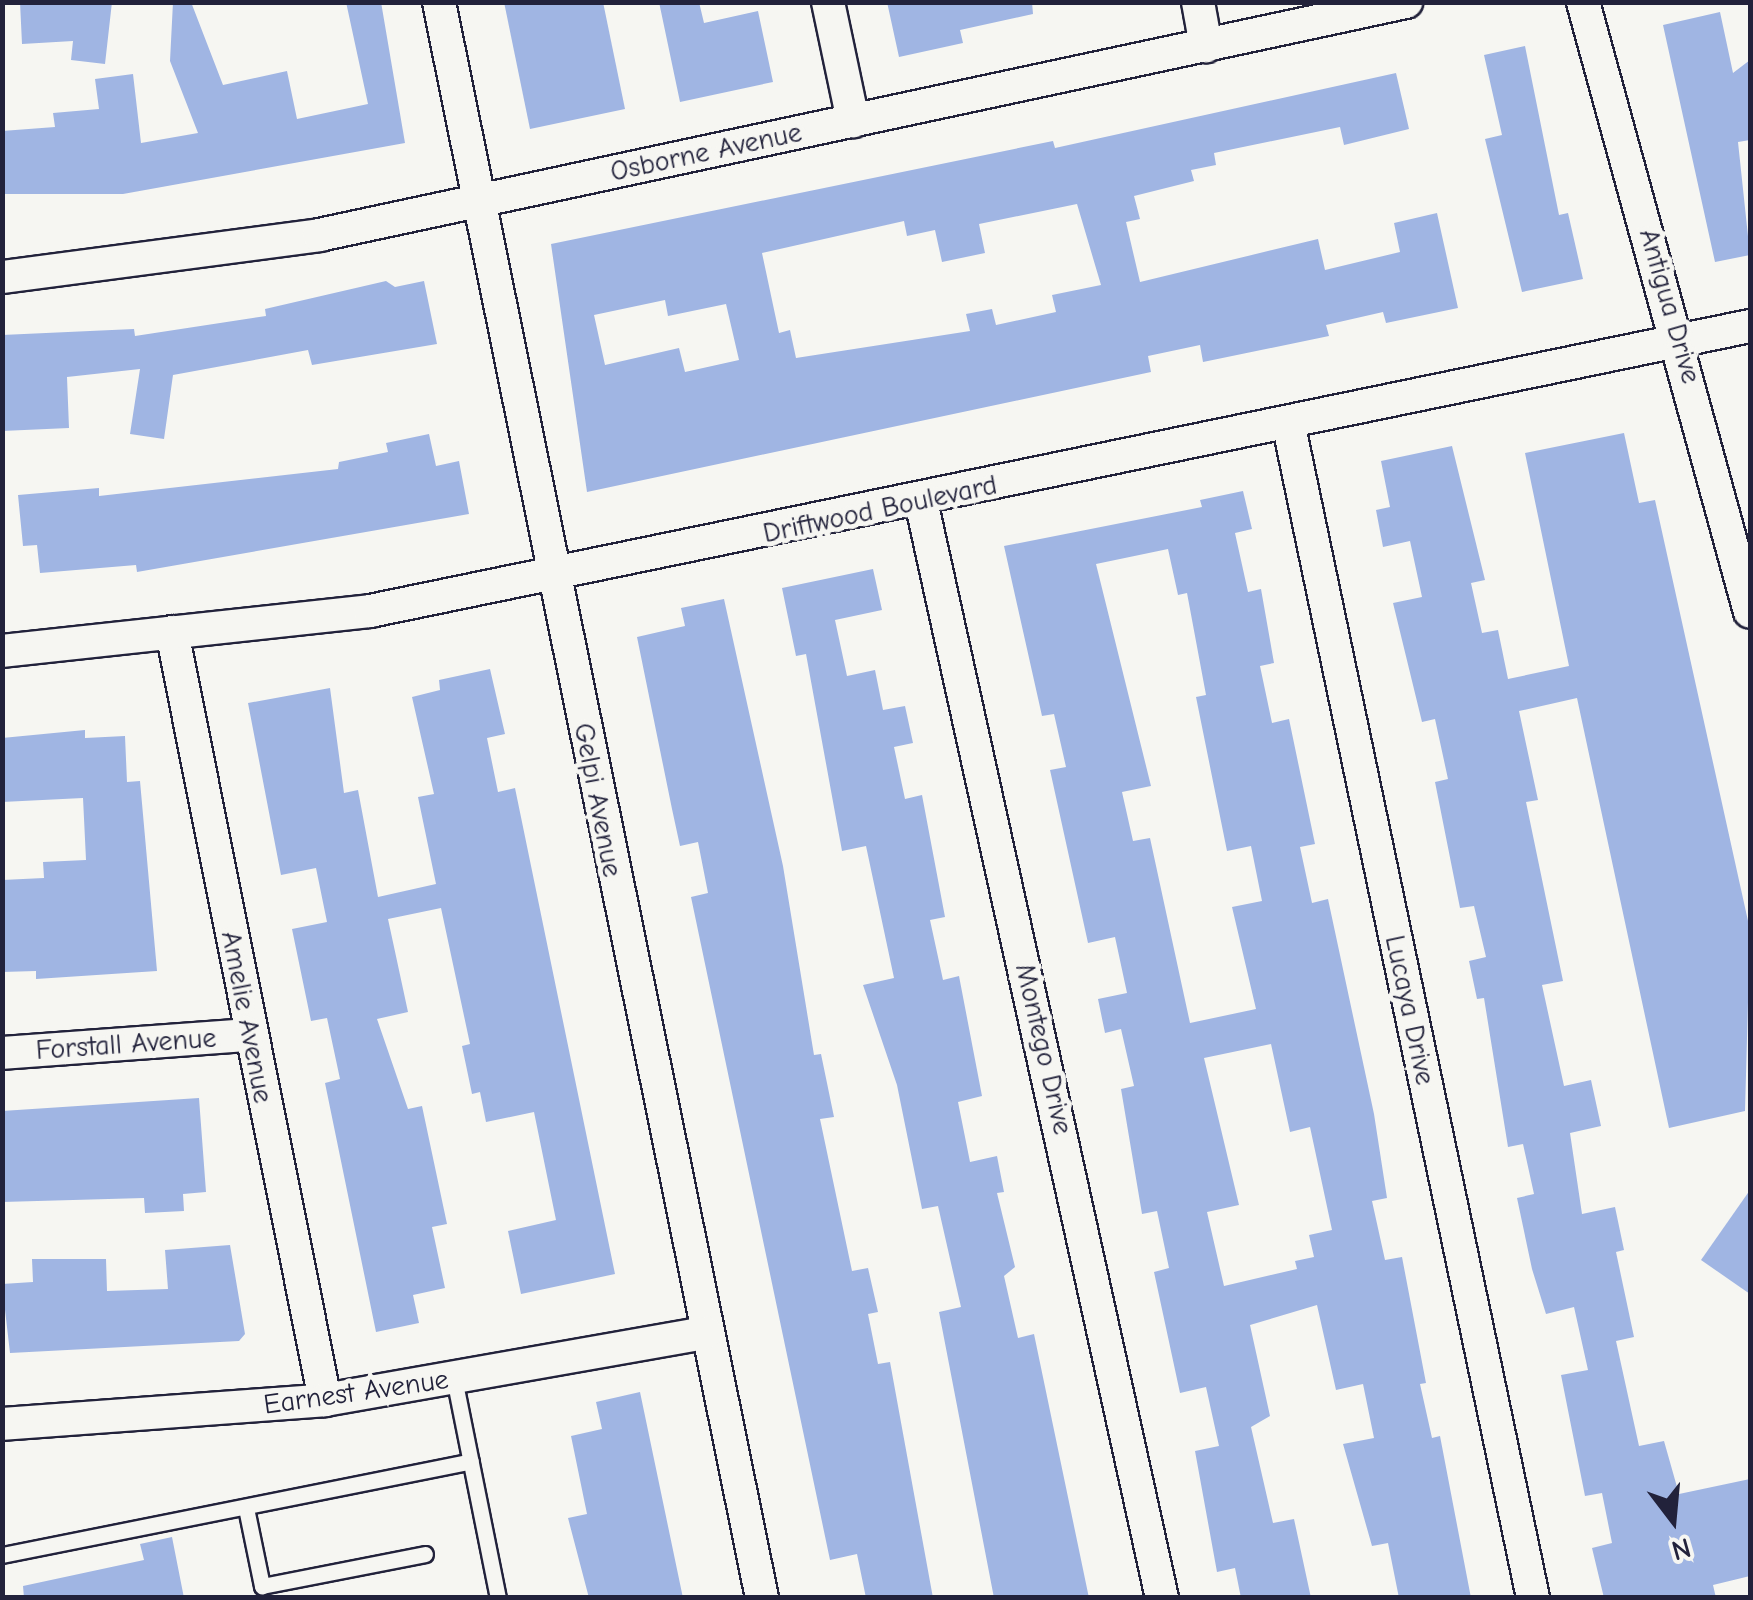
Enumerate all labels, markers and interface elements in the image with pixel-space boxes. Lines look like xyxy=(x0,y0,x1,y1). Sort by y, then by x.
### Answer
street label: Osborne Avenue xyxy=(607,115,805,189)
street label: Antigua Drive xyxy=(1632,225,1708,387)
street label: Driftwood Boulevard xyxy=(760,468,1000,550)
street label: Gelpi Avenue xyxy=(567,720,629,880)
street label: Amelie Avenue xyxy=(214,928,280,1106)
street label: Lucaya Drive xyxy=(1378,932,1442,1088)
street label: Montego Drive xyxy=(1008,960,1080,1138)
street label: Forstall Avenue xyxy=(35,1021,217,1067)
street label: Earnest Avenue xyxy=(261,1362,451,1422)
north arrow xyxy=(1623,1470,1723,1570)
text: N xyxy=(1668,1531,1694,1567)

